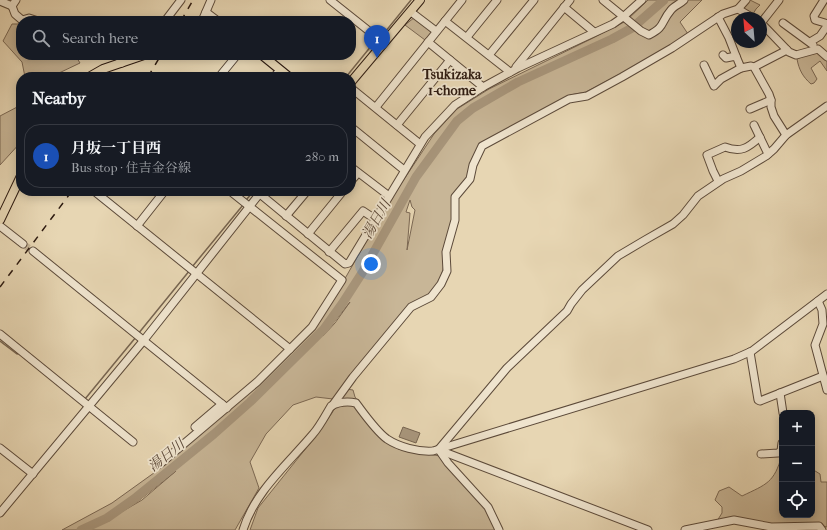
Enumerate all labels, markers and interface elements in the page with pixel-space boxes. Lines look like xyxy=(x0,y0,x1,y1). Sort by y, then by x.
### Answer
north arrow xyxy=(731,12,767,48)
search box xyxy=(16,16,356,60)
pin: 1 xyxy=(364,25,390,58)
icon: search xyxy=(30,27,52,49)
text: Search here xyxy=(62,29,138,47)
district label: Tsukizaka 1-chome xyxy=(421,66,482,99)
text: Nearby xyxy=(32,88,86,108)
text: 月坂一丁目西 xyxy=(71,139,161,157)
text: 1 xyxy=(44,149,48,164)
text: 280 m xyxy=(305,149,339,164)
text: Bus stop · 住吉金谷線 xyxy=(71,160,191,175)
water label: 湯日川 xyxy=(359,195,395,242)
your location xyxy=(361,254,381,274)
map controls xyxy=(779,410,815,518)
button: + xyxy=(779,410,815,446)
water label: 湯日川 xyxy=(145,434,190,475)
button: − xyxy=(779,446,815,482)
button: locate xyxy=(779,482,815,518)

